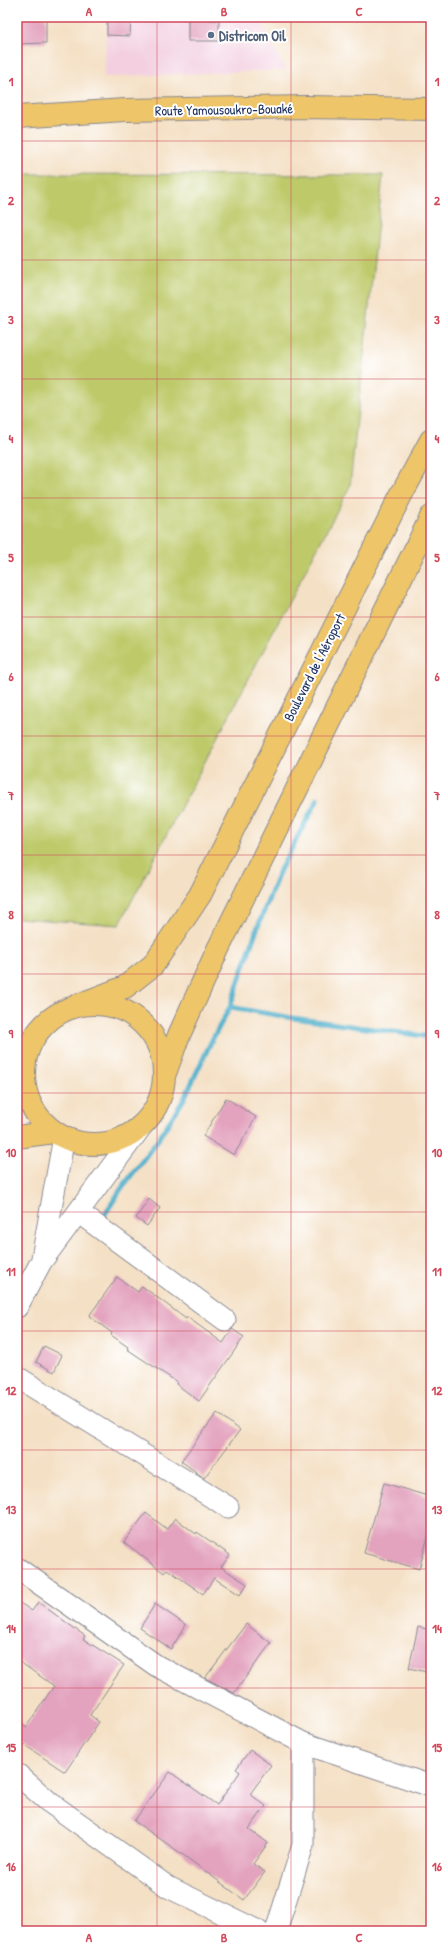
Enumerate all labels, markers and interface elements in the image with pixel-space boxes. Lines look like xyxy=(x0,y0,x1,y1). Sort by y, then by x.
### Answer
text: A xyxy=(86,2,93,20)
text: B xyxy=(221,2,228,20)
text: C xyxy=(355,2,363,20)
place label: Districom Oil xyxy=(219,26,286,45)
marker: Districom Oil xyxy=(206,30,216,40)
text: 1 xyxy=(9,72,14,90)
text: 1 xyxy=(435,72,440,90)
street label: Route Yamousoukro-Bouaké xyxy=(155,98,294,120)
text: 2 xyxy=(8,191,15,209)
text: 2 xyxy=(434,191,441,209)
text: 3 xyxy=(8,310,14,328)
text: 3 xyxy=(434,310,440,328)
text: 4 xyxy=(9,429,14,447)
text: 4 xyxy=(435,429,440,447)
text: 5 xyxy=(8,548,14,566)
text: 5 xyxy=(434,548,440,566)
street label: Boulevard de l'Aéroport xyxy=(279,610,350,724)
text: 6 xyxy=(8,667,14,685)
text: 6 xyxy=(434,667,440,685)
text: 7 xyxy=(7,786,15,804)
text: 7 xyxy=(433,786,441,804)
text: 8 xyxy=(8,905,14,923)
text: 8 xyxy=(434,905,440,923)
text: 9 xyxy=(9,1024,14,1042)
text: 9 xyxy=(435,1024,440,1042)
text: 10 xyxy=(6,1143,16,1161)
text: 10 xyxy=(432,1143,442,1161)
text: 11 xyxy=(6,1262,16,1280)
text: 11 xyxy=(432,1262,442,1280)
text: 12 xyxy=(6,1381,17,1399)
text: 12 xyxy=(432,1381,443,1399)
text: 13 xyxy=(6,1500,16,1518)
text: 13 xyxy=(432,1500,442,1518)
text: 14 xyxy=(6,1619,16,1637)
text: 14 xyxy=(432,1619,442,1637)
text: 15 xyxy=(6,1738,17,1756)
text: 15 xyxy=(432,1738,443,1756)
text: 16 xyxy=(6,1857,17,1875)
text: 16 xyxy=(432,1857,443,1875)
text: A xyxy=(86,1928,93,1946)
text: B xyxy=(221,1928,228,1946)
text: C xyxy=(355,1928,363,1946)

